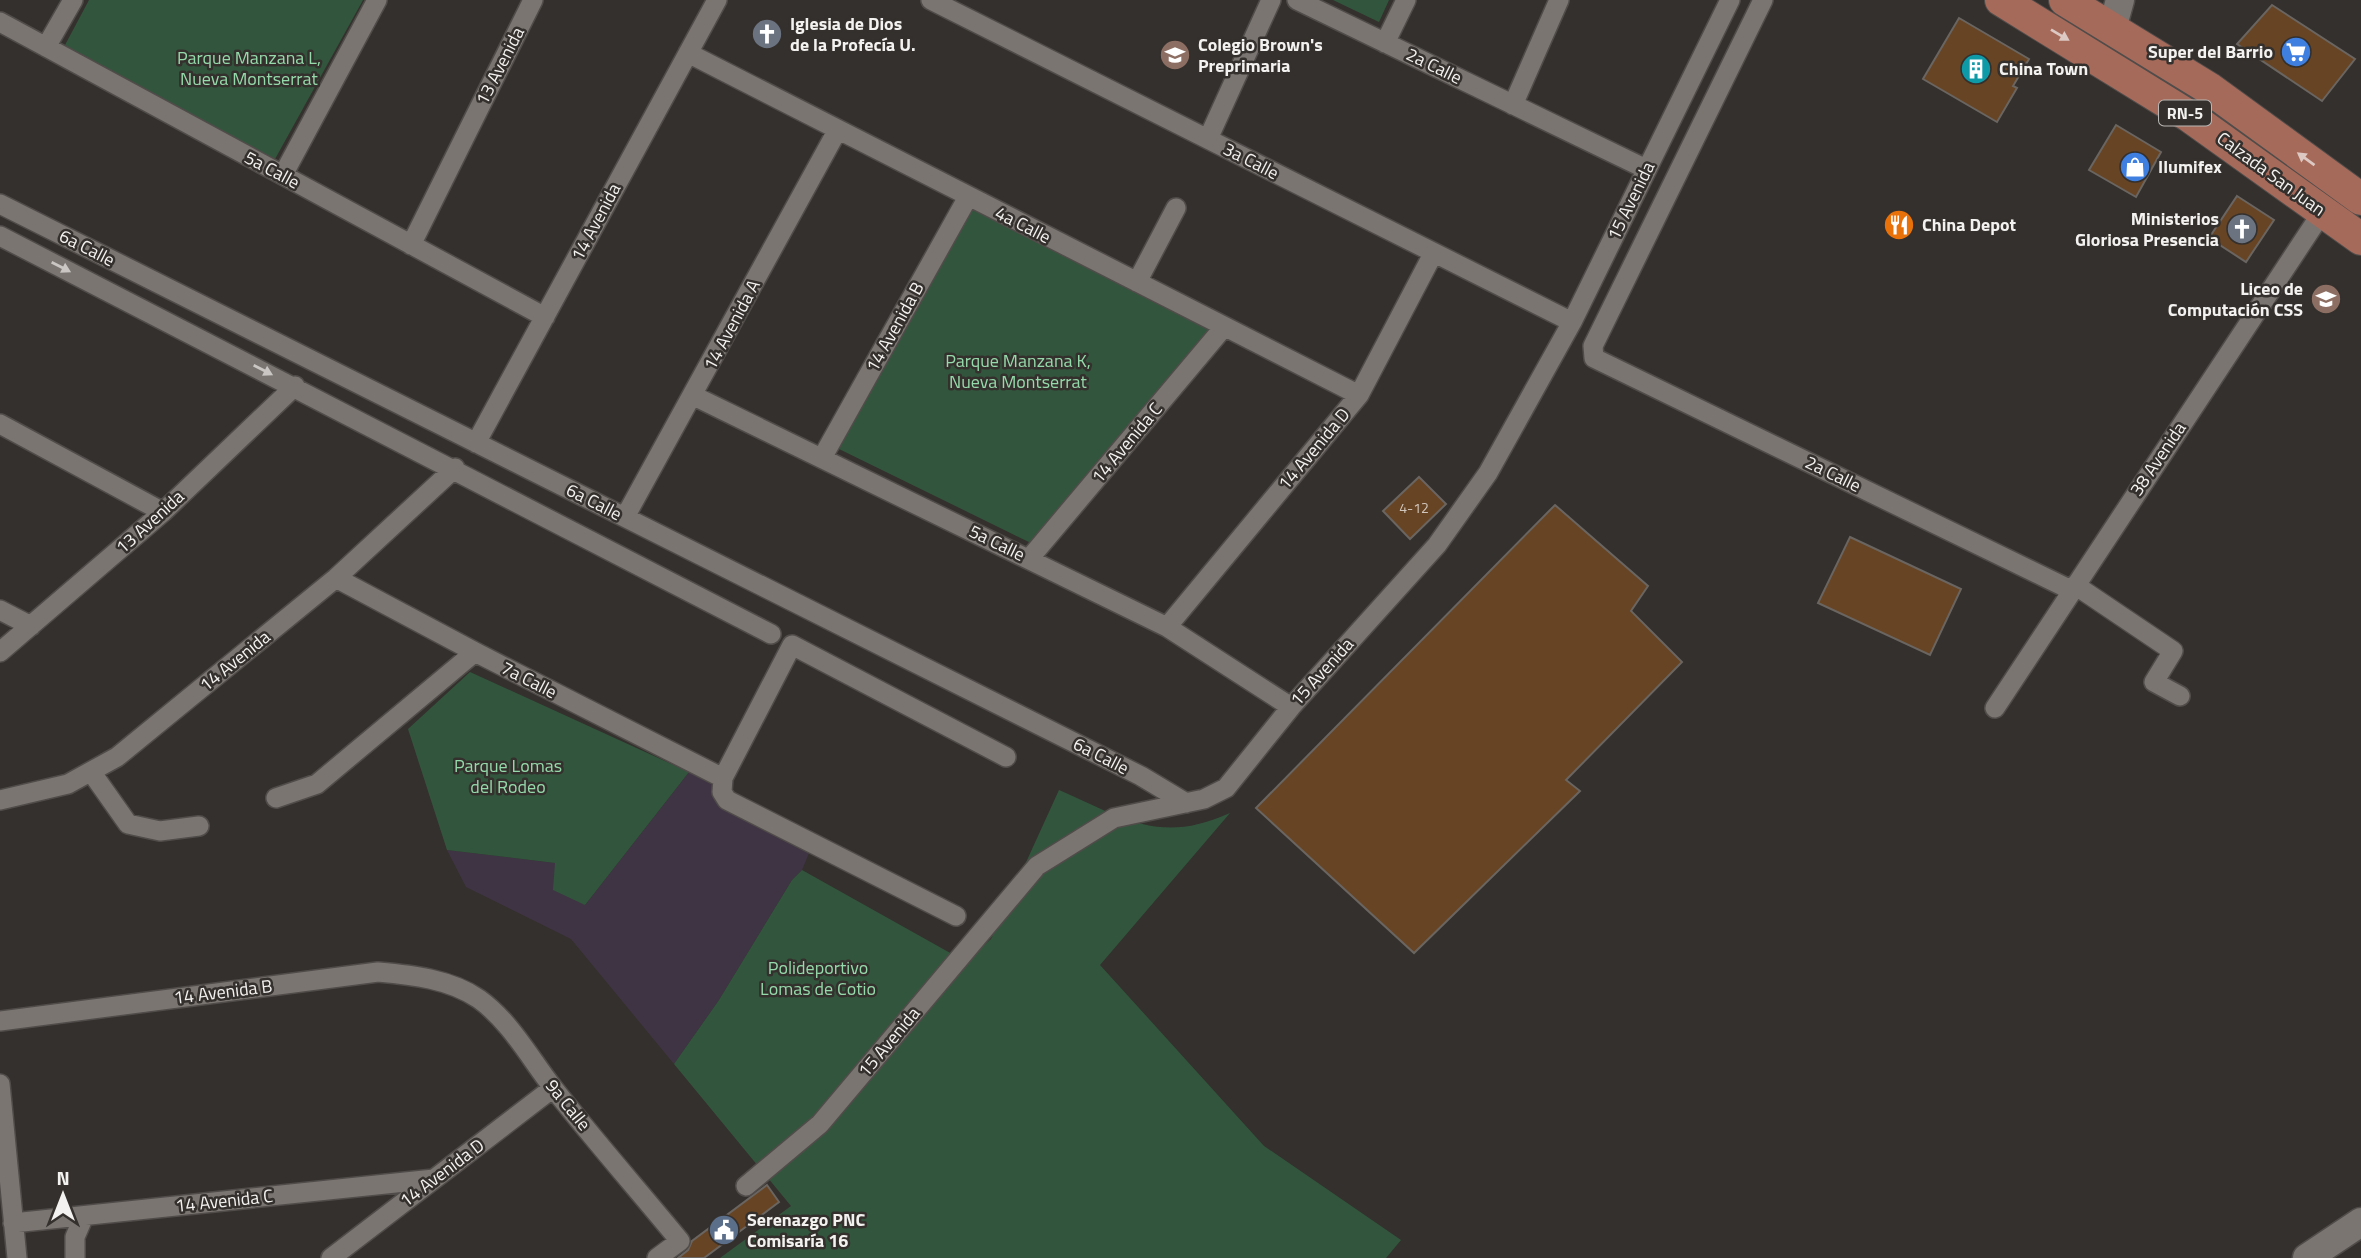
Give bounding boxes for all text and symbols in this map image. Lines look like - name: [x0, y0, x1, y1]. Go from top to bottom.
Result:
- place label: Iglesia de Dios de la Profecía U.: [790, 10, 916, 58]
- church icon: Iglesia de Dios de la Profecía U.: [750, 17, 784, 51]
- street label: 13 Avenida: [468, 22, 531, 109]
- one-way arrow: [2050, 29, 2069, 42]
- place label: Colegio Brown's Preprimaria: [1198, 31, 1323, 79]
- supermarket icon: Super del Barrio: [2279, 35, 2313, 69]
- school or university icon: Colegio Brown's Preprimaria: [1158, 38, 1192, 72]
- place label: Super del Barrio: [2148, 38, 2273, 65]
- street label: 2a Calle: [1402, 40, 1467, 91]
- park label: Parque Manzana L, Nueva Montserrat: [177, 44, 321, 92]
- building icon: China Town: [1959, 52, 1993, 86]
- place label: China Town: [1999, 55, 2088, 82]
- road number: RN-5: [2159, 100, 2211, 125]
- street label: Calzada San Juan: [2211, 125, 2331, 222]
- street label: 3a Calle: [1219, 135, 1284, 186]
- street label: 5a Calle: [240, 144, 305, 195]
- shop icon: Ilumifex: [2118, 150, 2152, 184]
- one-way arrow: [2297, 152, 2315, 166]
- place label: Ilumifex: [2158, 153, 2222, 180]
- street label: 15 Avenida: [1600, 157, 1661, 245]
- street label: 14 Avenida: [564, 178, 627, 265]
- street label: 4a Calle: [991, 199, 1056, 250]
- place label: Ministerios Gloriosa Presencia: [2075, 205, 2219, 253]
- restaurant icon: China Depot: [1882, 208, 1916, 242]
- place label: China Depot: [1922, 211, 2017, 238]
- church icon: Ministerios Gloriosa Presencia: [2225, 212, 2259, 246]
- street label: 6a Calle: [55, 222, 120, 273]
- one-way arrow: [51, 261, 71, 272]
- street label: 14 Avenida A: [696, 275, 767, 375]
- place label: Liceo de Computación CSS: [2168, 275, 2303, 323]
- street label: 14 Avenida B: [859, 277, 930, 377]
- school or university icon: Liceo de Computación CSS: [2309, 282, 2343, 316]
- park label: Parque Manzana K, Nueva Montserrat: [945, 347, 1091, 395]
- one-way arrow: [253, 365, 273, 376]
- street label: 14 Avenida C: [1085, 396, 1169, 489]
- street label: 14 Avenida D: [1271, 402, 1356, 496]
- street label: 38 Avenida: [2123, 416, 2192, 501]
- street label: 2a Calle: [1801, 448, 1866, 499]
- street label: 6a Calle: [562, 476, 627, 527]
- street label: 13 Avenida: [109, 483, 190, 560]
- house number: 4-12: [1399, 497, 1429, 518]
- street label: 5a Calle: [965, 517, 1030, 568]
- street label: 14 Avenida: [193, 624, 276, 698]
- street label: 15 Avenida: [1283, 631, 1360, 712]
- street label: 7a Calle: [497, 654, 562, 705]
- street label: 6a Calle: [1069, 730, 1134, 781]
- park label: Parque Lomas del Rodeo: [454, 752, 562, 800]
- park label: Polideportivo Lomas de Cotio: [760, 954, 876, 1002]
- street label: 14 Avenida B: [172, 972, 274, 1011]
- street label: 15 Avenida: [851, 1001, 926, 1083]
- street label: 9a Calle: [539, 1073, 598, 1136]
- street label: 14 Avenida D: [394, 1132, 490, 1213]
- north arrow: [28, 1160, 98, 1230]
- text: N: [56, 1163, 70, 1192]
- street label: 14 Avenida C: [174, 1182, 274, 1219]
- place label: Serenazgo PNC Comisaría 16: [747, 1206, 865, 1254]
- public building icon: Serenazgo PNC Comisaría 16: [707, 1213, 741, 1247]

